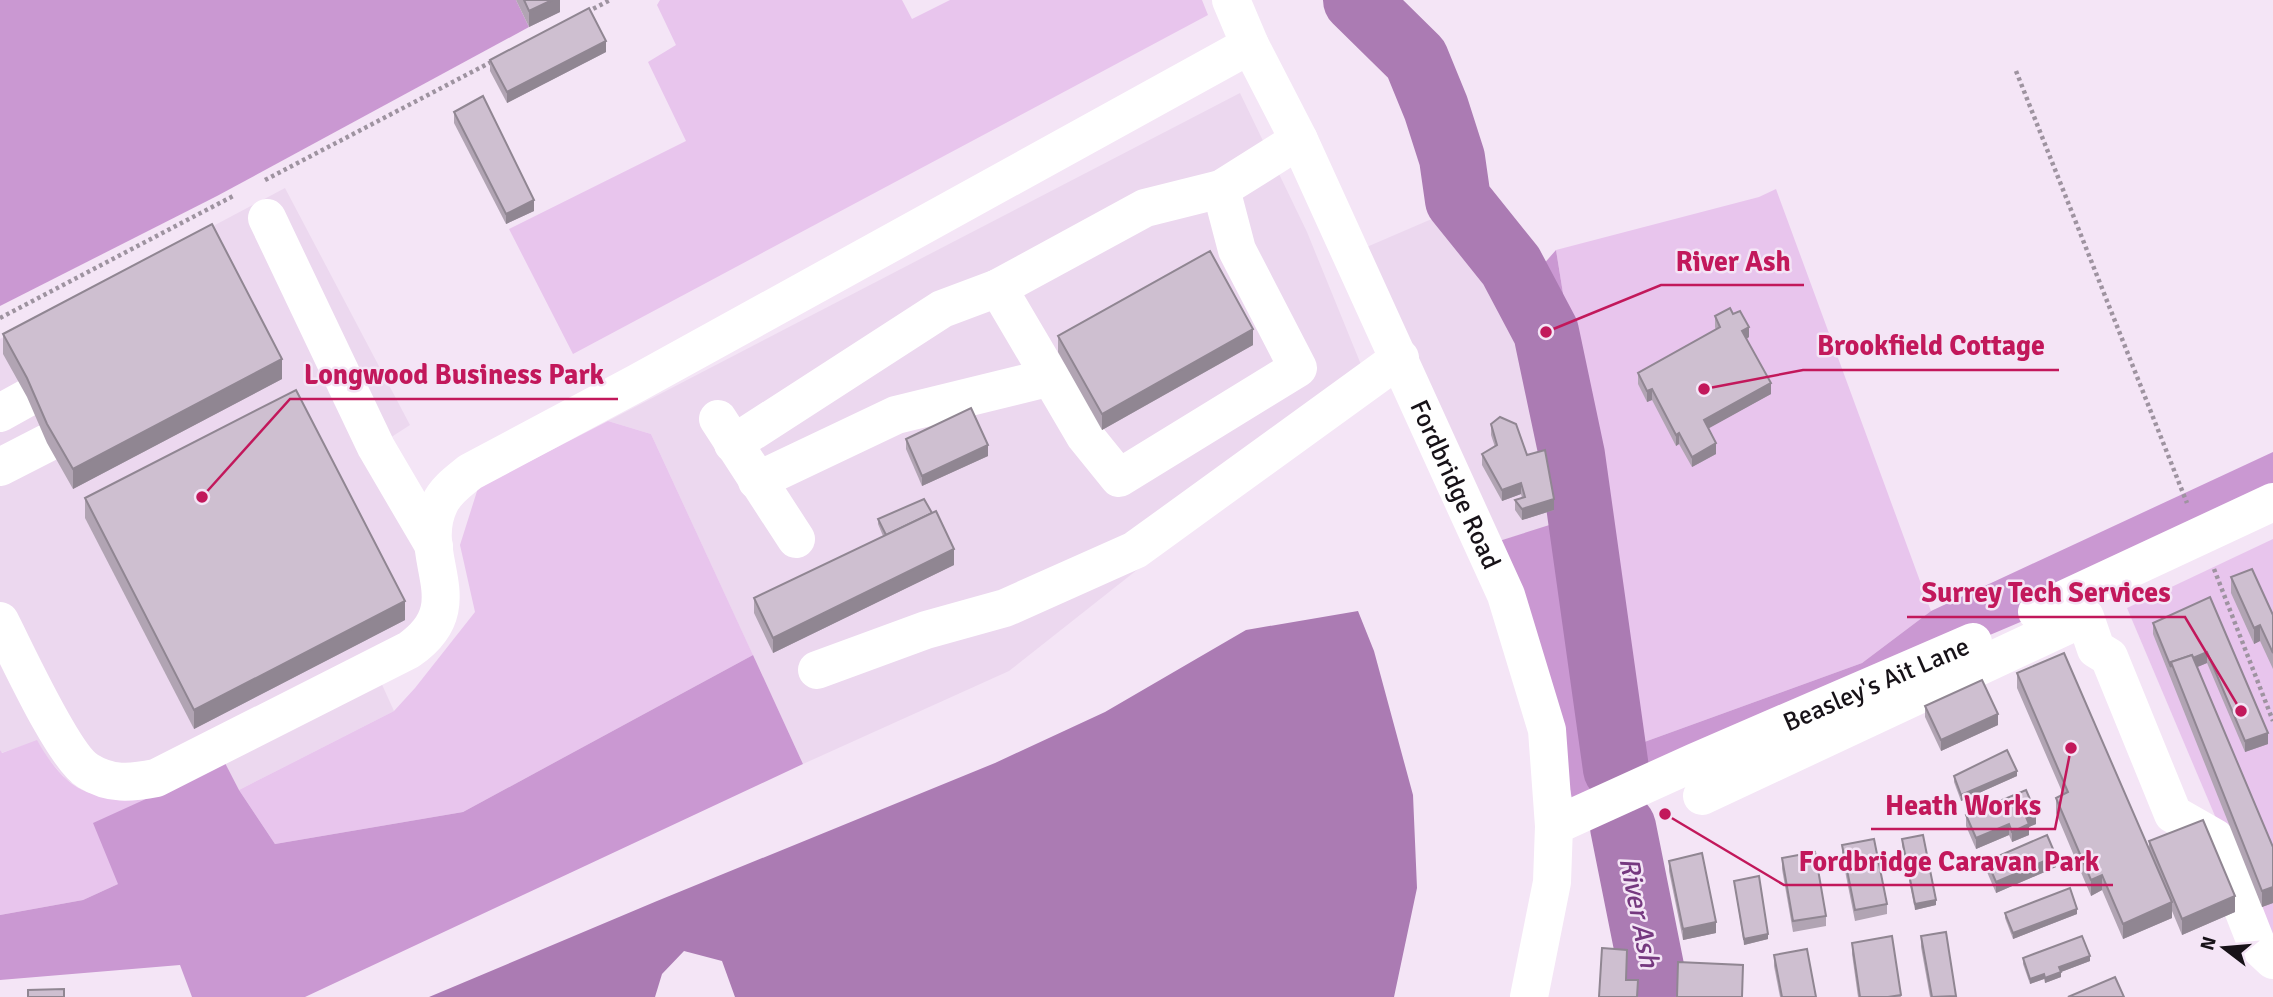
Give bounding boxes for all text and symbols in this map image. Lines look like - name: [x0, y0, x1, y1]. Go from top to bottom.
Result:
- callout: River Ash: [1661, 236, 1804, 285]
- text: River Ash: [1675, 245, 1791, 279]
- callout: Brookfield Cottage: [1803, 321, 2059, 370]
- text: Brookfield Cottage: [1817, 329, 2045, 363]
- callout: Longwood Business Park: [290, 350, 618, 399]
- text: Longwood Business Park: [304, 358, 605, 392]
- street label: Fordbridge Road: [1402, 395, 1507, 574]
- callout: Surrey Tech Services: [1907, 568, 2185, 617]
- text: Surrey Tech Services: [1921, 576, 2171, 610]
- street label: Beasley's Ait Lane: [1779, 631, 1974, 739]
- callout: Heath Works: [1871, 780, 2055, 829]
- text: Heath Works: [1885, 789, 2041, 823]
- callout: Fordbridge Caravan Park: [1784, 836, 2113, 885]
- text: Fordbridge Caravan Park: [1798, 845, 2100, 879]
- water label: River Ash: [1612, 854, 1666, 971]
- north arrow: [2189, 913, 2259, 983]
- text: N: [2195, 934, 2222, 953]

